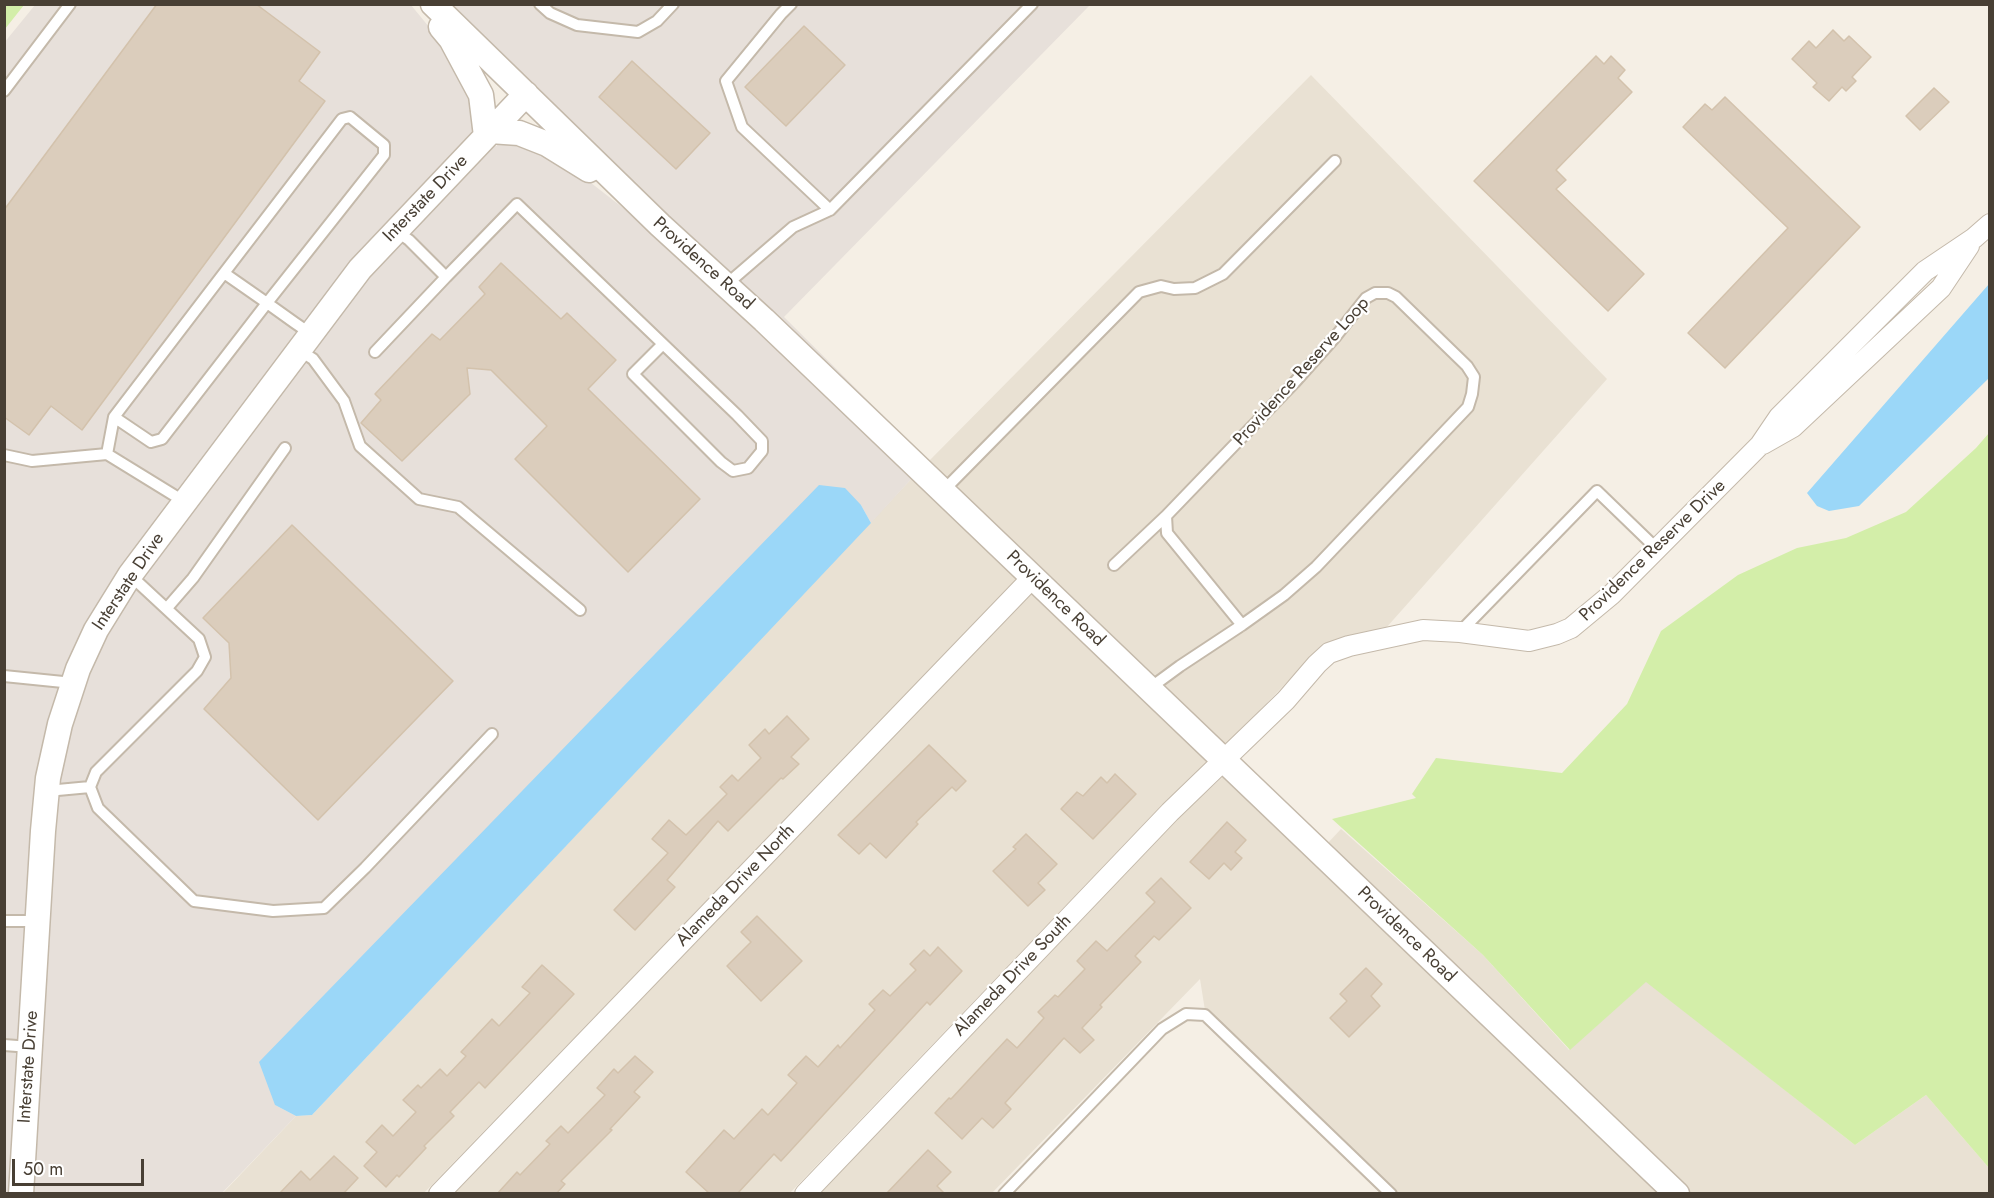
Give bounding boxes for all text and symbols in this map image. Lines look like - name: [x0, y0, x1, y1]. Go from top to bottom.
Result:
- street label: Interstate Drive: [379, 151, 473, 247]
- street label: Providence Road: [648, 213, 758, 315]
- street label: Providence Reserve Loop: [1229, 293, 1375, 451]
- street label: Providence Reserve Drive: [1575, 476, 1731, 626]
- street label: Interstate Drive: [88, 529, 170, 635]
- street label: Providence Road: [1001, 547, 1109, 651]
- street label: Alameda Drive North: [672, 820, 800, 952]
- street label: Providence Road: [1352, 883, 1460, 987]
- street label: Alameda Drive South: [949, 911, 1077, 1041]
- street label: Interstate Drive: [14, 1010, 44, 1124]
- scale bar: [15, 1147, 147, 1185]
- text: 50 m: [23, 1156, 63, 1182]

